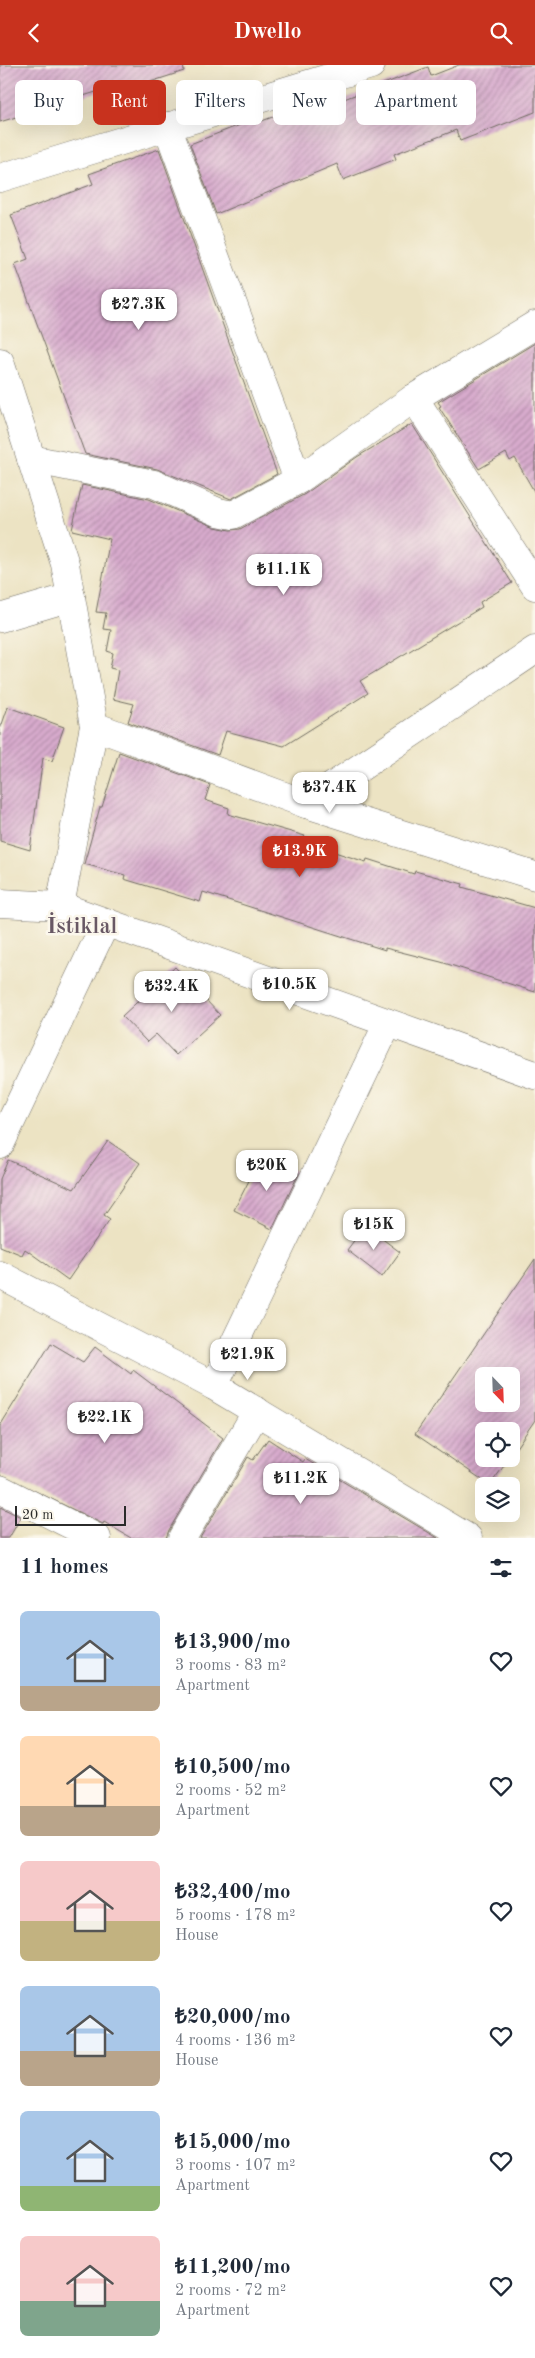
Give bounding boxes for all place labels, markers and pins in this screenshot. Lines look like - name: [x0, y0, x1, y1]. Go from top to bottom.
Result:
- pin: ₺27.3K: [98, 289, 180, 331]
- pin: ₺11.1K: [243, 553, 325, 596]
- pin: ₺37.4K: [289, 771, 371, 814]
- pin: ₺13.9K: [259, 835, 341, 878]
- pin: ₺10.5K: [249, 969, 331, 1011]
- pin: ₺32.4K: [131, 971, 213, 1013]
- pin: ₺20K: [237, 1149, 297, 1192]
- pin: ₺15K: [344, 1209, 404, 1251]
- pin: ₺21.9K: [207, 1339, 289, 1381]
- pin: ₺22.1K: [64, 1401, 146, 1444]
- pin: ₺11.2K: [260, 1463, 342, 1505]

